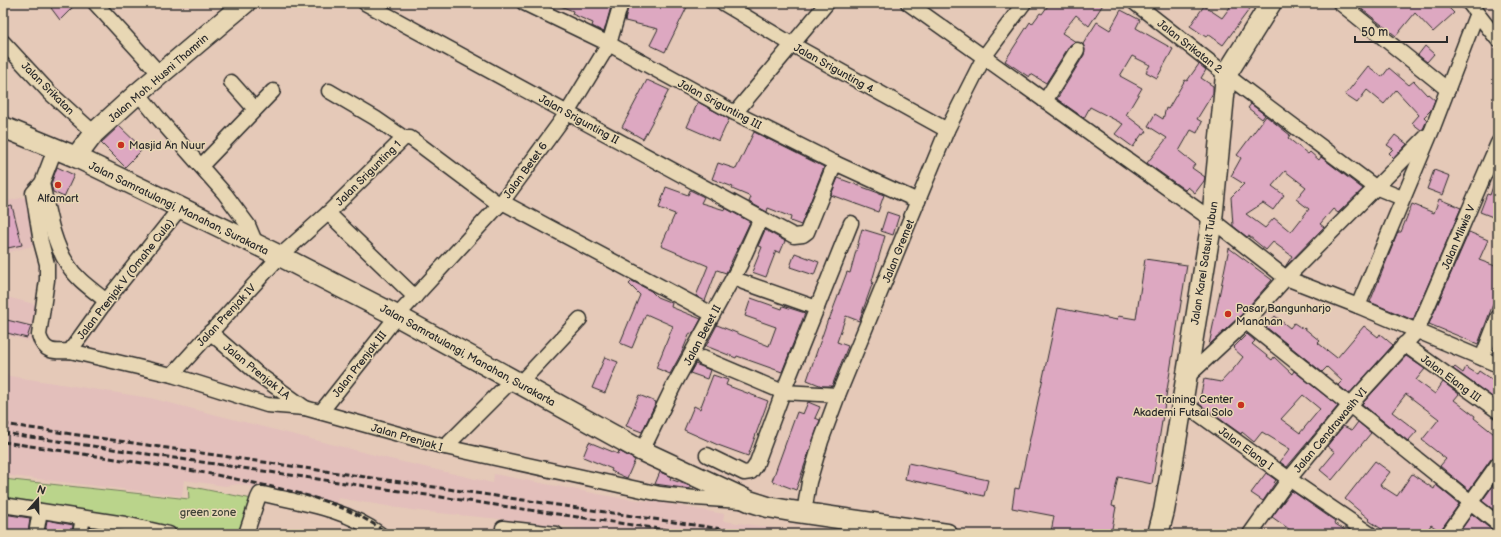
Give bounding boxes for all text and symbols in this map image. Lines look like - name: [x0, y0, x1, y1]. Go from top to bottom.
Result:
- street label: Jalan Srikatan 2: [1155, 17, 1225, 76]
- scale bar: [1355, 18, 1447, 44]
- text: 50 m: [1361, 25, 1388, 40]
- street label: Jalan Moh. Husni Thamrin: [106, 31, 211, 125]
- street label: Jalan Srigunting 4: [792, 41, 876, 96]
- street label: Jalan Srikatan: [19, 59, 77, 117]
- street label: Jalan Srigunting III: [676, 77, 764, 132]
- street label: Jalan Srigunting II: [536, 92, 622, 147]
- street label: Jalan Srigunting 1: [333, 138, 404, 209]
- place label: Masjid An Nuur: [129, 139, 206, 152]
- street label: Jalan Betet 6: [501, 139, 550, 201]
- marker: Masjid An Nuur: [116, 140, 126, 150]
- street label: Jalan Samratulangi, Manahan, Surakarta: [87, 159, 271, 258]
- marker: Alfamart: [53, 180, 63, 190]
- place label: Alfamart: [37, 192, 79, 205]
- street label: Jalan Karel Satsuit Tubun: [1188, 200, 1221, 326]
- street label: Jalan Mliwis V: [1439, 203, 1478, 271]
- street label: Jalan Prenjak V (Omahe Cula): [74, 216, 177, 342]
- street label: Jalan Gremet: [880, 217, 917, 285]
- street label: Jalan Prenjak IV: [194, 281, 259, 349]
- street label: Jalan Samratulangi, Manahan, Surakarta: [378, 302, 558, 409]
- street label: Jalan Betet II: [681, 302, 724, 368]
- place label: Pasar Bangunharjo Manahan: [1236, 302, 1331, 328]
- marker: Pasar Bangunharjo Manahan: [1223, 309, 1233, 319]
- street label: Jalan Prenjak III: [330, 328, 390, 400]
- street label: Jalan Prenjak I.A: [221, 340, 293, 403]
- street label: Jalan Elang III: [1418, 352, 1484, 405]
- street label: Jalan Cendrawasih VI: [1291, 385, 1370, 475]
- place label: Training Center Akademi Futsal Solo: [1133, 393, 1234, 419]
- marker: Training Center Akademi Futsal Solo: [1236, 400, 1246, 410]
- street label: Jalan Prenjak I: [370, 421, 445, 454]
- street label: Jalan Elang I: [1216, 424, 1276, 473]
- north arrow: [18, 479, 58, 519]
- text: N: [35, 483, 47, 498]
- park label: green zone: [180, 506, 237, 519]

